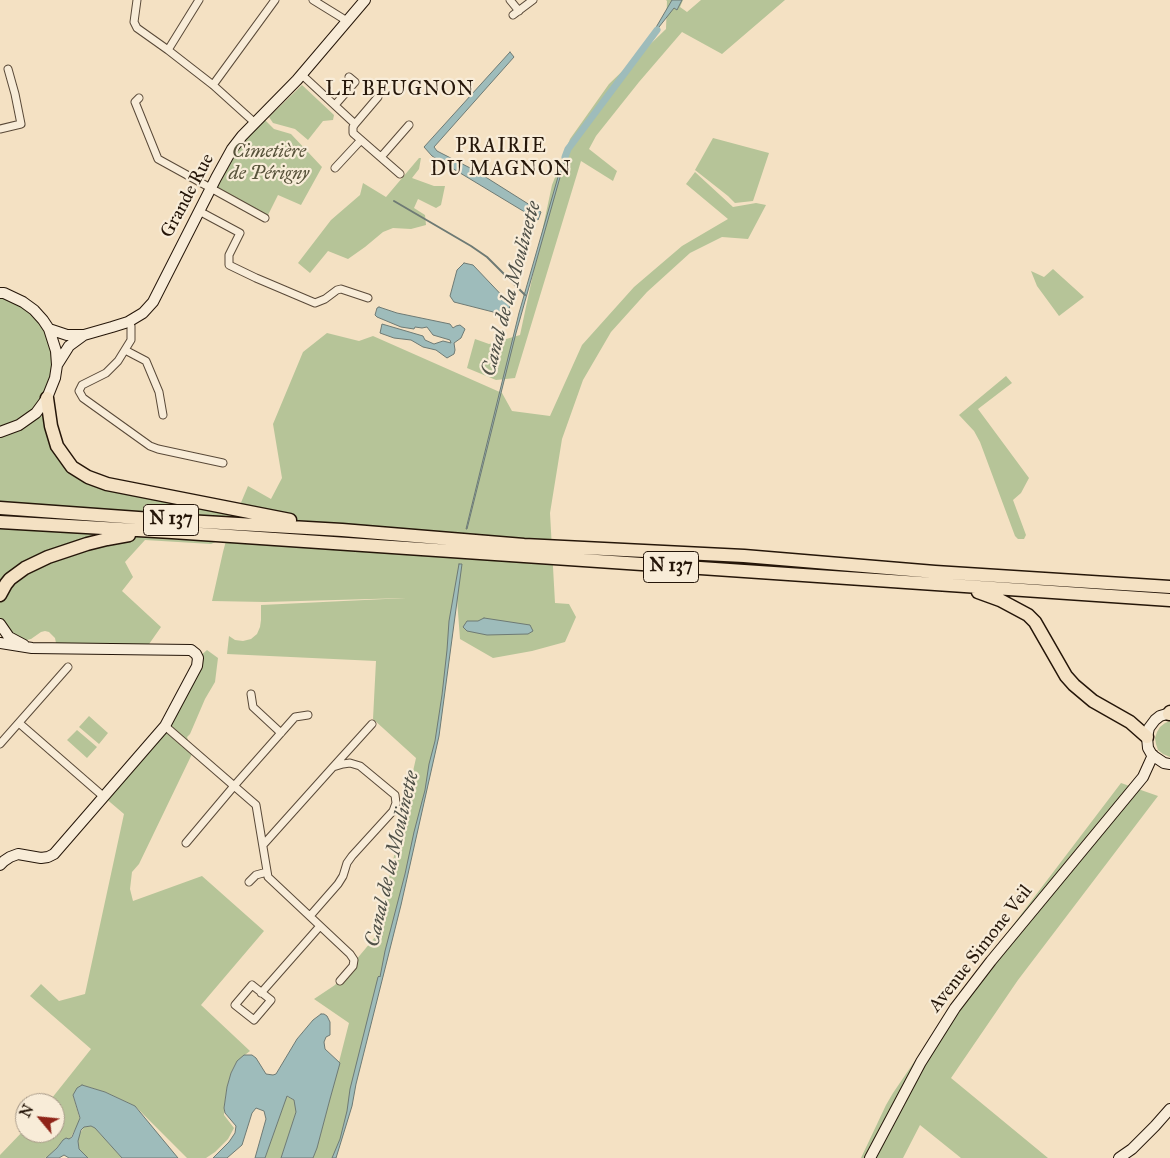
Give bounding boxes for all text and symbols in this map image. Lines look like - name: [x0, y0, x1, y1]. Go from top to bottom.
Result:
- district label: LE BEUGNON: [324, 78, 476, 102]
- district label: PRAIRIE DU MAGNON: [429, 135, 573, 182]
- park label: Cimetière de Périgny: [229, 141, 309, 185]
- street label: Grande Rue: [156, 150, 220, 242]
- water label: Canal de la Moulinette: [477, 199, 547, 379]
- road number: N 137: [144, 504, 198, 536]
- road number: N 137: [644, 552, 698, 582]
- water label: Canal de la Moulinette: [361, 769, 425, 949]
- street label: Avenue Simone Veil: [924, 881, 1038, 1017]
- north arrow: [15, 1093, 65, 1143]
- text: N: [17, 1102, 37, 1120]

